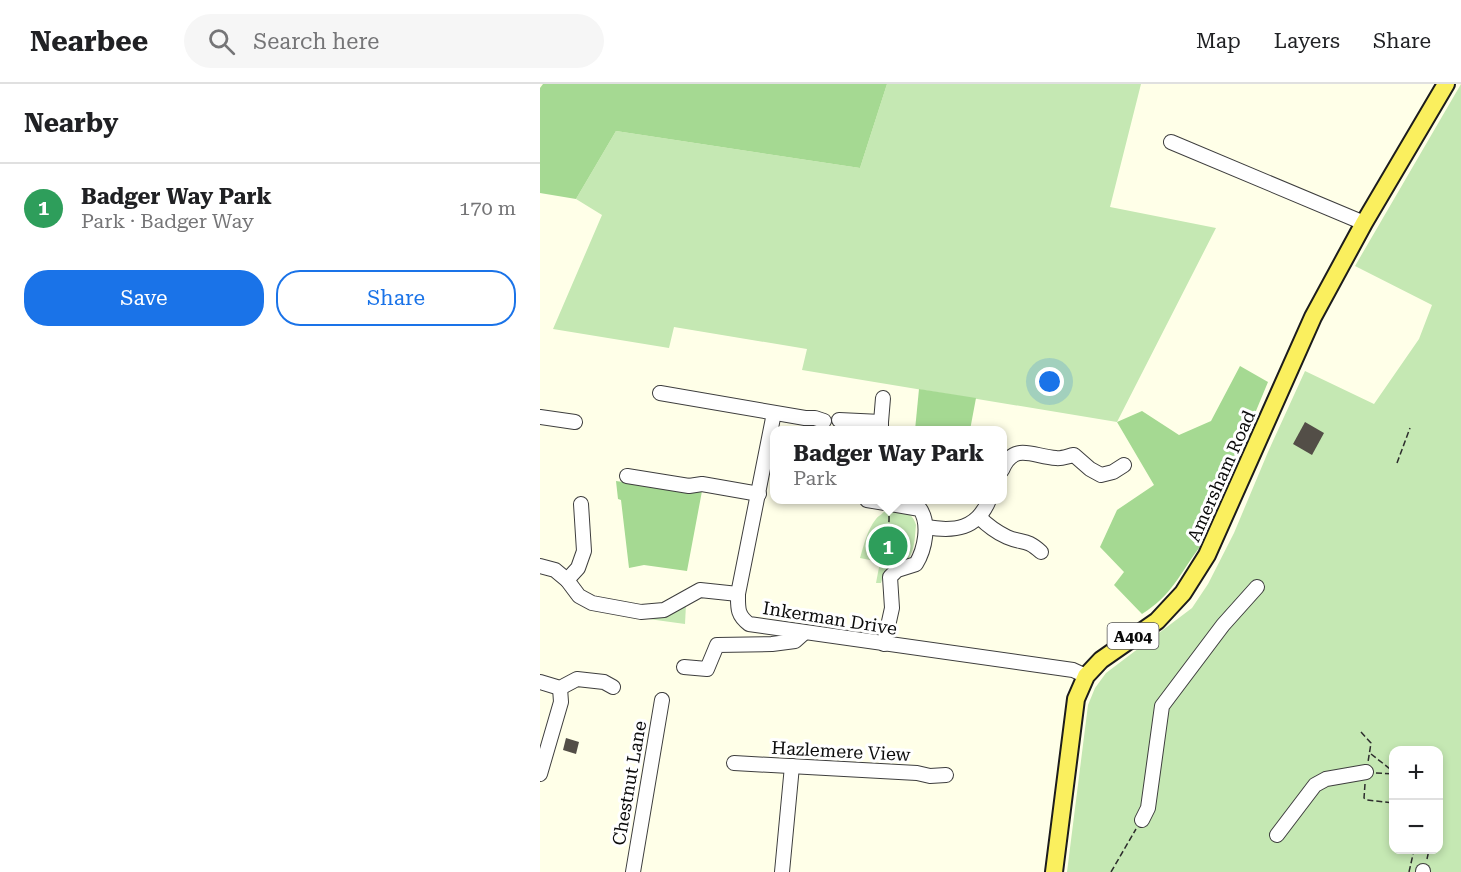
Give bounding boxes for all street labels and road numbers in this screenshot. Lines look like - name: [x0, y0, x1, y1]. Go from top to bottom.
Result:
- street label: Amersham Road: [1183, 407, 1260, 545]
- street label: Inkerman Drive: [761, 597, 899, 639]
- road number: A404: [1108, 623, 1158, 649]
- street label: Chestnut Lane: [608, 719, 650, 847]
- street label: Hazlemere View: [771, 737, 911, 765]

